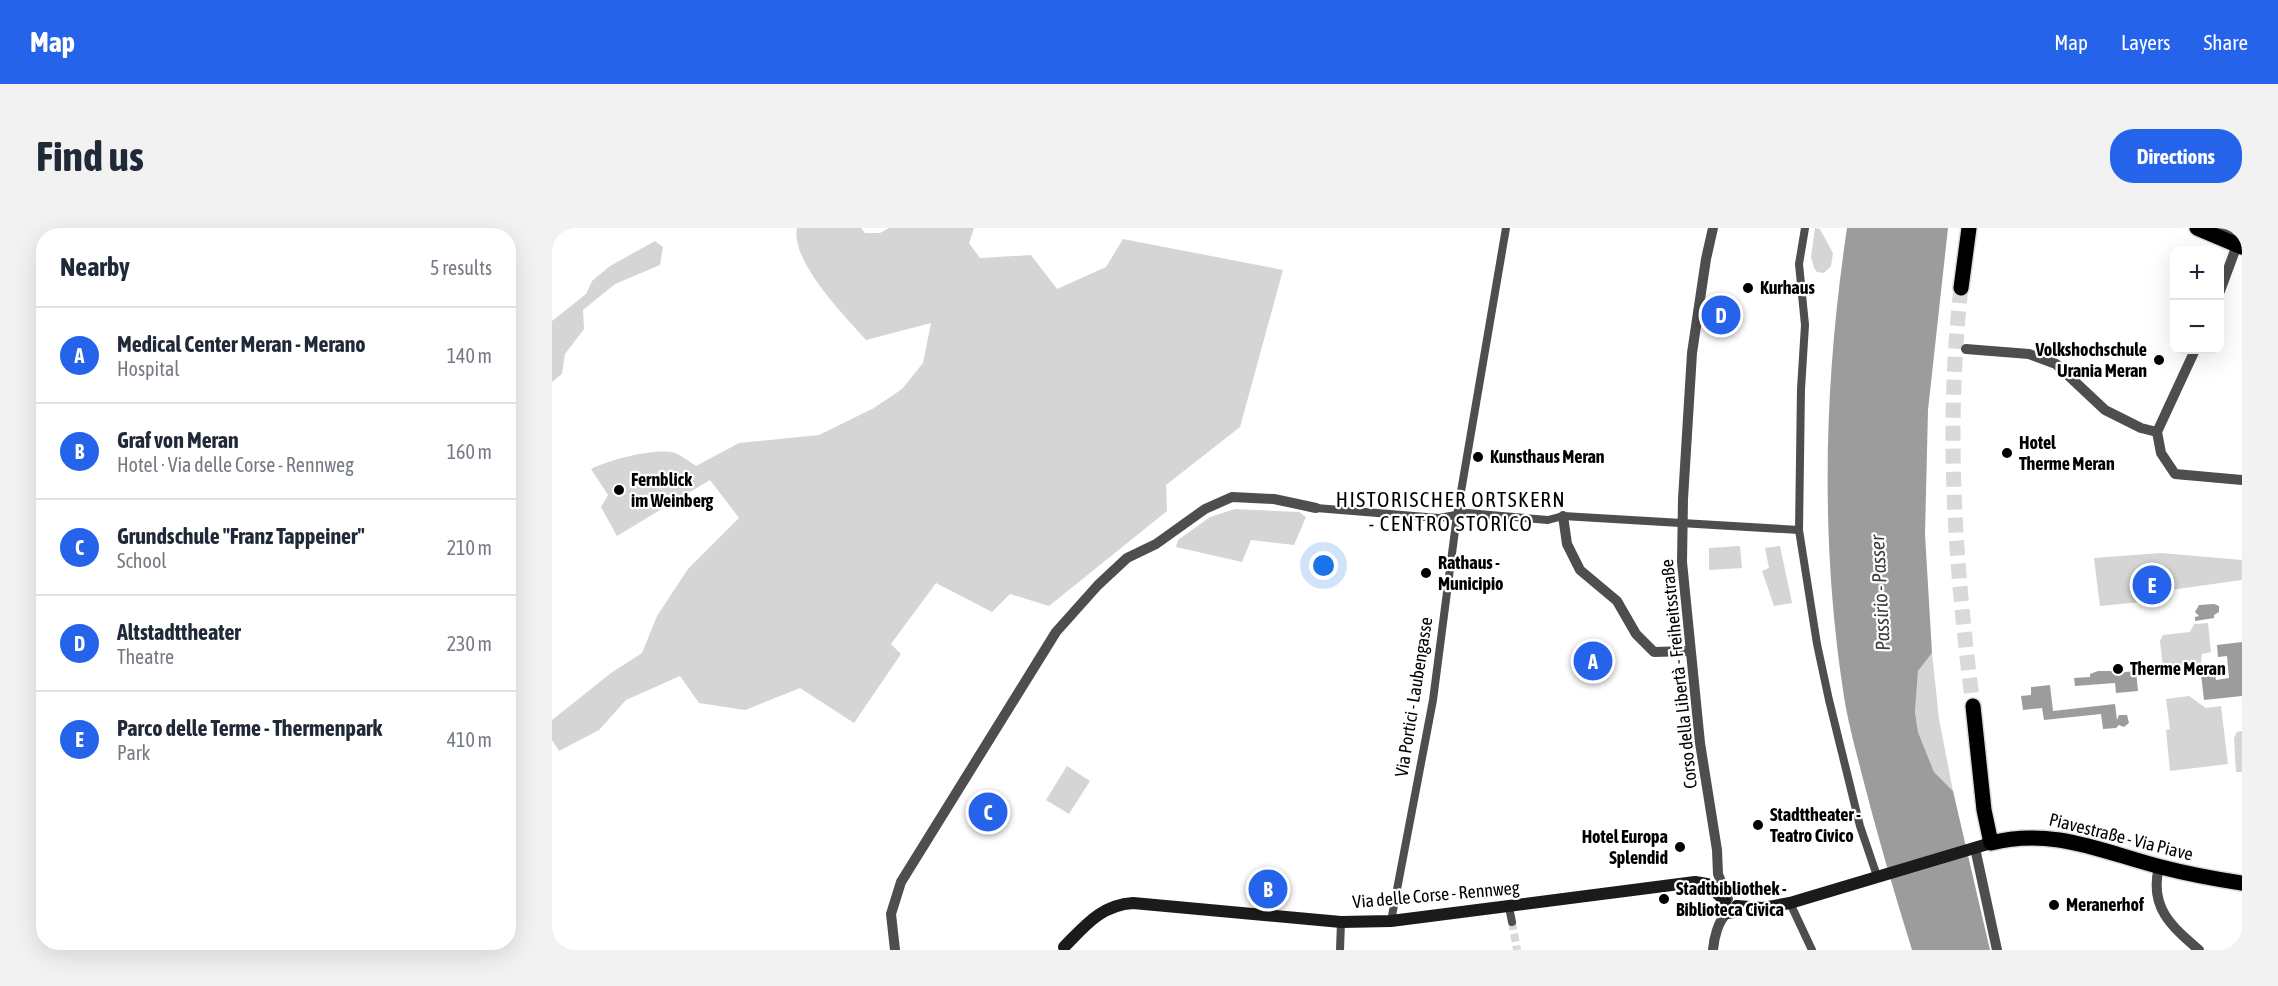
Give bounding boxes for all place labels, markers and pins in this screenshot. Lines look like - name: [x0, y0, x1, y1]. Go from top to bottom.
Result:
- place label: Kurhaus: [1760, 277, 1815, 298]
- marker: Kurhaus: [1741, 281, 1755, 295]
- pin: D: [1702, 292, 1740, 338]
- place label: Volkshochschule Urania Meran: [2034, 339, 2147, 381]
- marker: Volkshochschule Urania Meran: [2152, 353, 2166, 367]
- place label: Hotel Therme Meran: [2019, 432, 2115, 474]
- place label: Kunsthaus Meran: [1490, 446, 1605, 467]
- marker: Hotel Therme Meran: [2000, 446, 2014, 460]
- marker: Kunsthaus Meran: [1471, 450, 1485, 464]
- place label: Fernblick im Weinberg: [631, 469, 714, 511]
- marker: Fernblick im Weinberg: [612, 483, 626, 497]
- place label: Rathaus - Municipio: [1438, 552, 1504, 594]
- pin: E: [2132, 562, 2172, 608]
- marker: Rathaus - Municipio: [1419, 566, 1433, 580]
- pin: A: [1574, 638, 1612, 684]
- place label: Therme Meran: [2130, 658, 2226, 679]
- marker: Therme Meran: [2111, 662, 2125, 676]
- pin: C: [968, 790, 1008, 834]
- place label: Stadttheater - Teatro Civico: [1770, 804, 1861, 846]
- marker: Stadttheater - Teatro Civico: [1751, 818, 1765, 832]
- place label: Hotel Europa Splendid: [1582, 826, 1668, 868]
- marker: Hotel Europa Splendid: [1673, 840, 1687, 854]
- pin: B: [1248, 866, 1288, 912]
- place label: Stadtbibliothek - Biblioteca Civica: [1676, 878, 1787, 920]
- marker: Stadtbibliothek - Biblioteca Civica: [1657, 892, 1671, 906]
- place label: Meranerhof: [2066, 894, 2145, 915]
- marker: Meranerhof: [2047, 898, 2061, 912]

